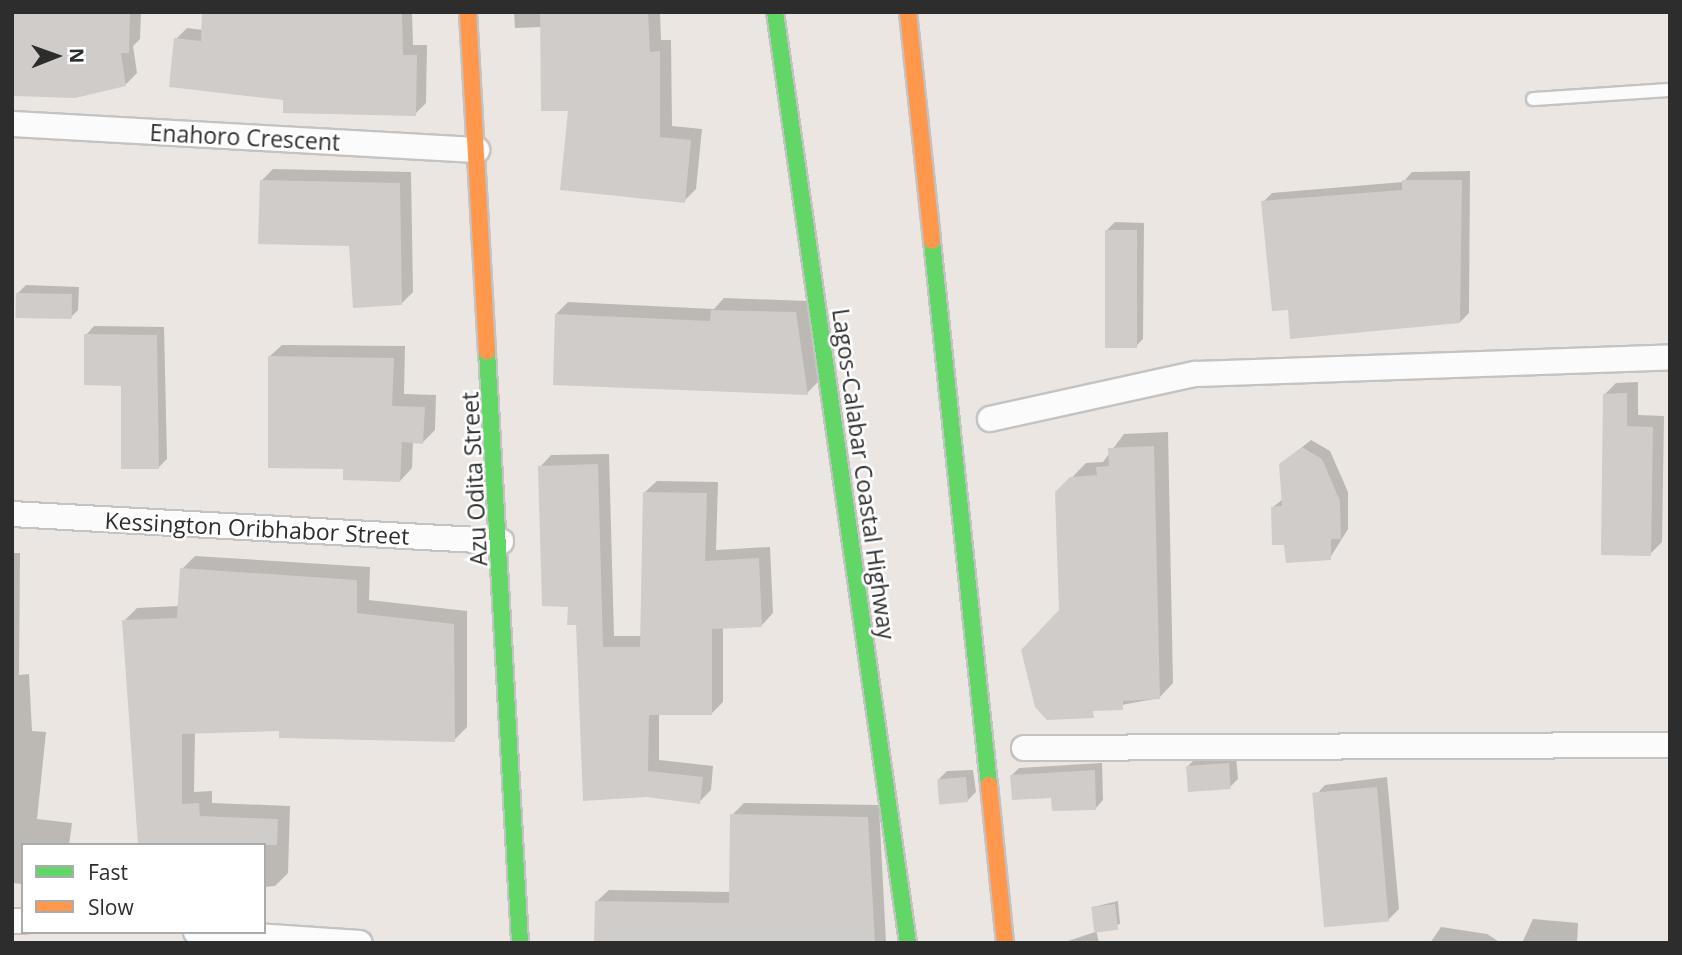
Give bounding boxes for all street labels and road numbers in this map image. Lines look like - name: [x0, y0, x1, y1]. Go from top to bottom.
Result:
- street label: Enahoro Crescent: [149, 118, 341, 156]
- street label: Lagos-Calabar Coastal Highway: [827, 307, 901, 641]
- street label: Azu Odita Street: [456, 391, 492, 567]
- street label: Kessington Oribhabor Street: [104, 506, 410, 550]

